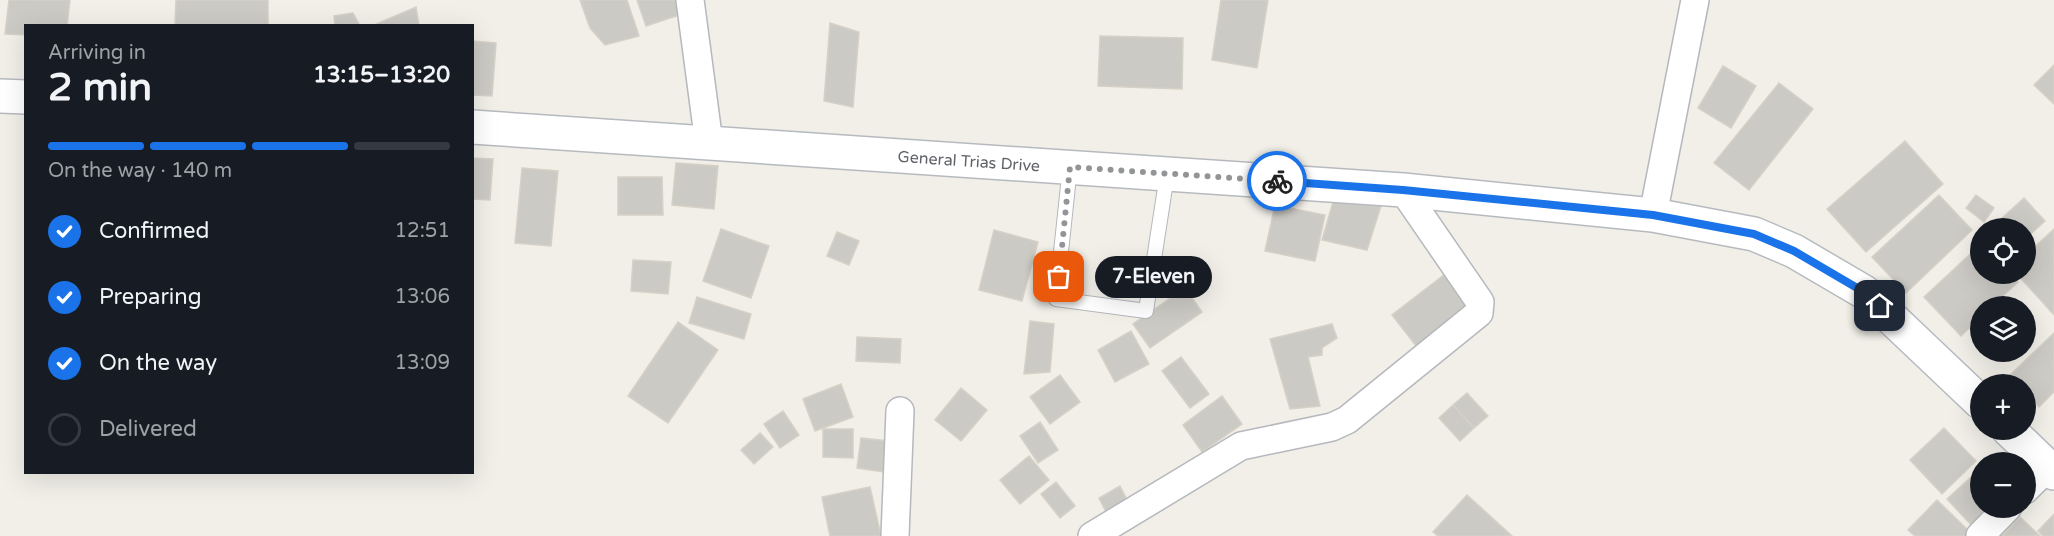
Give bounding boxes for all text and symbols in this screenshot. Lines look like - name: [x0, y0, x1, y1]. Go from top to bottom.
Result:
- text: Arriving in: [48, 41, 146, 65]
- text: 13:15–13:20: [313, 62, 450, 88]
- text: 2 min: [48, 64, 152, 111]
- street label: General Trias Drive: [897, 147, 1041, 176]
- courier: [1247, 151, 1307, 211]
- text: On the way · 140 m: [48, 159, 232, 183]
- icon: bike: [1261, 165, 1294, 198]
- icon: check: [48, 215, 81, 248]
- text: Confirmed: [99, 218, 209, 244]
- map controls: [1970, 218, 2036, 518]
- button: locate: [1970, 218, 2036, 284]
- text: 12:51: [395, 219, 450, 243]
- pin: [1033, 251, 1084, 302]
- callout: 7-Eleven: [1095, 256, 1212, 298]
- icon: bag: [1042, 260, 1075, 293]
- text: 7-Eleven: [1112, 265, 1195, 289]
- pin: [1854, 280, 1905, 331]
- icon: check: [48, 281, 81, 314]
- text: Preparing: [99, 284, 202, 310]
- text: 13:06: [395, 285, 450, 309]
- icon: home: [1863, 289, 1896, 322]
- button: layers: [1970, 296, 2036, 362]
- icon: check: [48, 347, 81, 380]
- text: On the way: [99, 350, 217, 376]
- text: 13:09: [395, 351, 450, 375]
- button: +: [1970, 374, 2036, 440]
- text: Delivered: [99, 416, 197, 442]
- button: −: [1970, 452, 2036, 518]

